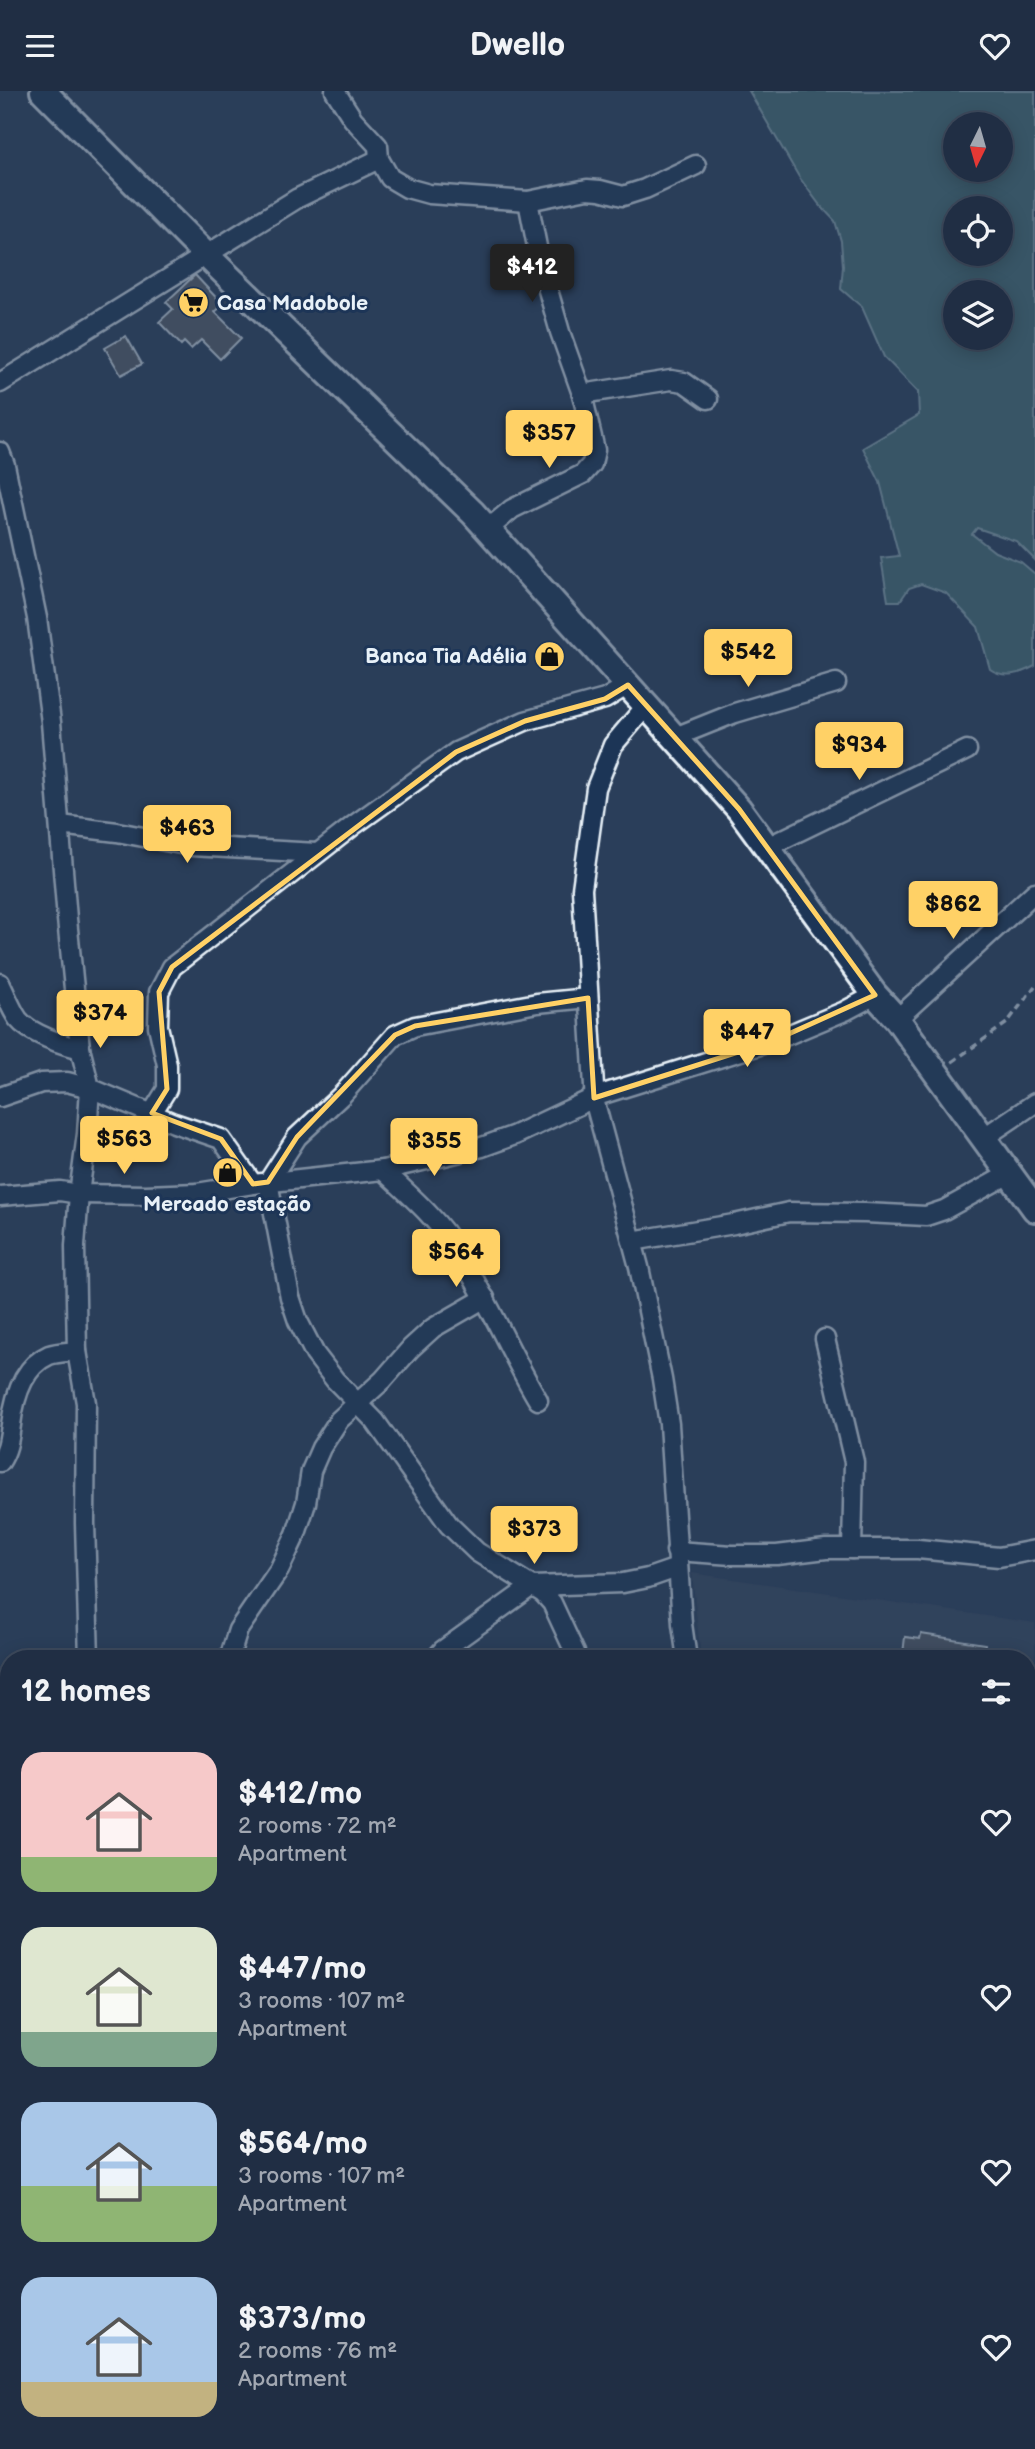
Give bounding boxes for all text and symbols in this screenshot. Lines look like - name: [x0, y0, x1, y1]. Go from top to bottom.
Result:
- text: Dwello: [470, 26, 565, 65]
- icon: menu: [21, 27, 59, 65]
- icon: heart: [976, 27, 1014, 65]
- north arrow: [943, 112, 1013, 182]
- map controls: [943, 112, 1013, 350]
- button: locate: [943, 196, 1013, 266]
- pin: $412: [491, 245, 573, 304]
- text: $412: [506, 253, 558, 281]
- button: layers: [943, 280, 1013, 350]
- supermarket icon: Casa Madobole: [177, 286, 211, 320]
- place label: Casa Madobole: [217, 291, 368, 316]
- pin: $357: [508, 411, 590, 470]
- text: $357: [522, 419, 576, 447]
- pin: $542: [707, 629, 789, 689]
- text: $542: [720, 638, 776, 666]
- shop icon: Banca Tia Adélia: [533, 639, 567, 673]
- place label: Banca Tia Adélia: [365, 644, 527, 669]
- pin: $934: [818, 723, 900, 782]
- text: $934: [831, 731, 887, 759]
- pin: $463: [146, 805, 228, 865]
- text: $463: [159, 814, 215, 842]
- pin: $862: [912, 881, 994, 941]
- text: $862: [925, 890, 981, 918]
- pin: $374: [59, 991, 141, 1050]
- text: $374: [73, 999, 127, 1027]
- pin: $447: [706, 1009, 788, 1069]
- text: $447: [720, 1018, 774, 1046]
- pin: $563: [83, 1117, 165, 1176]
- pin: $355: [393, 1119, 475, 1178]
- text: $563: [96, 1125, 152, 1153]
- text: $355: [406, 1127, 462, 1155]
- shop icon: Mercado estação: [210, 1155, 244, 1189]
- place label: Mercado estação: [143, 1192, 311, 1217]
- pin: $564: [415, 1229, 497, 1289]
- text: $564: [428, 1238, 484, 1266]
- pin: $373: [493, 1507, 575, 1566]
- text: $373: [507, 1515, 561, 1543]
- icon: filters: [977, 1673, 1015, 1711]
- text: 12 homes: [21, 1674, 151, 1710]
- text: $412/mo: [238, 1776, 362, 1812]
- icon: home: [77, 1780, 161, 1864]
- icon: heart: [977, 1803, 1015, 1841]
- text: 2 rooms · 72 m²: [238, 1812, 397, 1840]
- text: Apartment: [238, 1840, 347, 1868]
- text: $447/mo: [238, 1951, 366, 1987]
- icon: home: [77, 1955, 161, 2039]
- icon: heart: [977, 1978, 1015, 2016]
- text: 3 rooms · 107 m²: [238, 1987, 405, 2015]
- text: Apartment: [238, 2015, 347, 2043]
- text: $564/mo: [238, 2126, 368, 2162]
- icon: home: [77, 2130, 161, 2214]
- icon: heart: [977, 2153, 1015, 2191]
- text: 3 rooms · 107 m²: [238, 2162, 405, 2190]
- text: Apartment: [238, 2190, 347, 2218]
- text: $373/mo: [238, 2301, 366, 2337]
- icon: home: [77, 2305, 161, 2389]
- icon: heart: [977, 2328, 1015, 2366]
- text: 2 rooms · 76 m²: [238, 2337, 397, 2365]
- text: Apartment: [238, 2365, 347, 2393]

